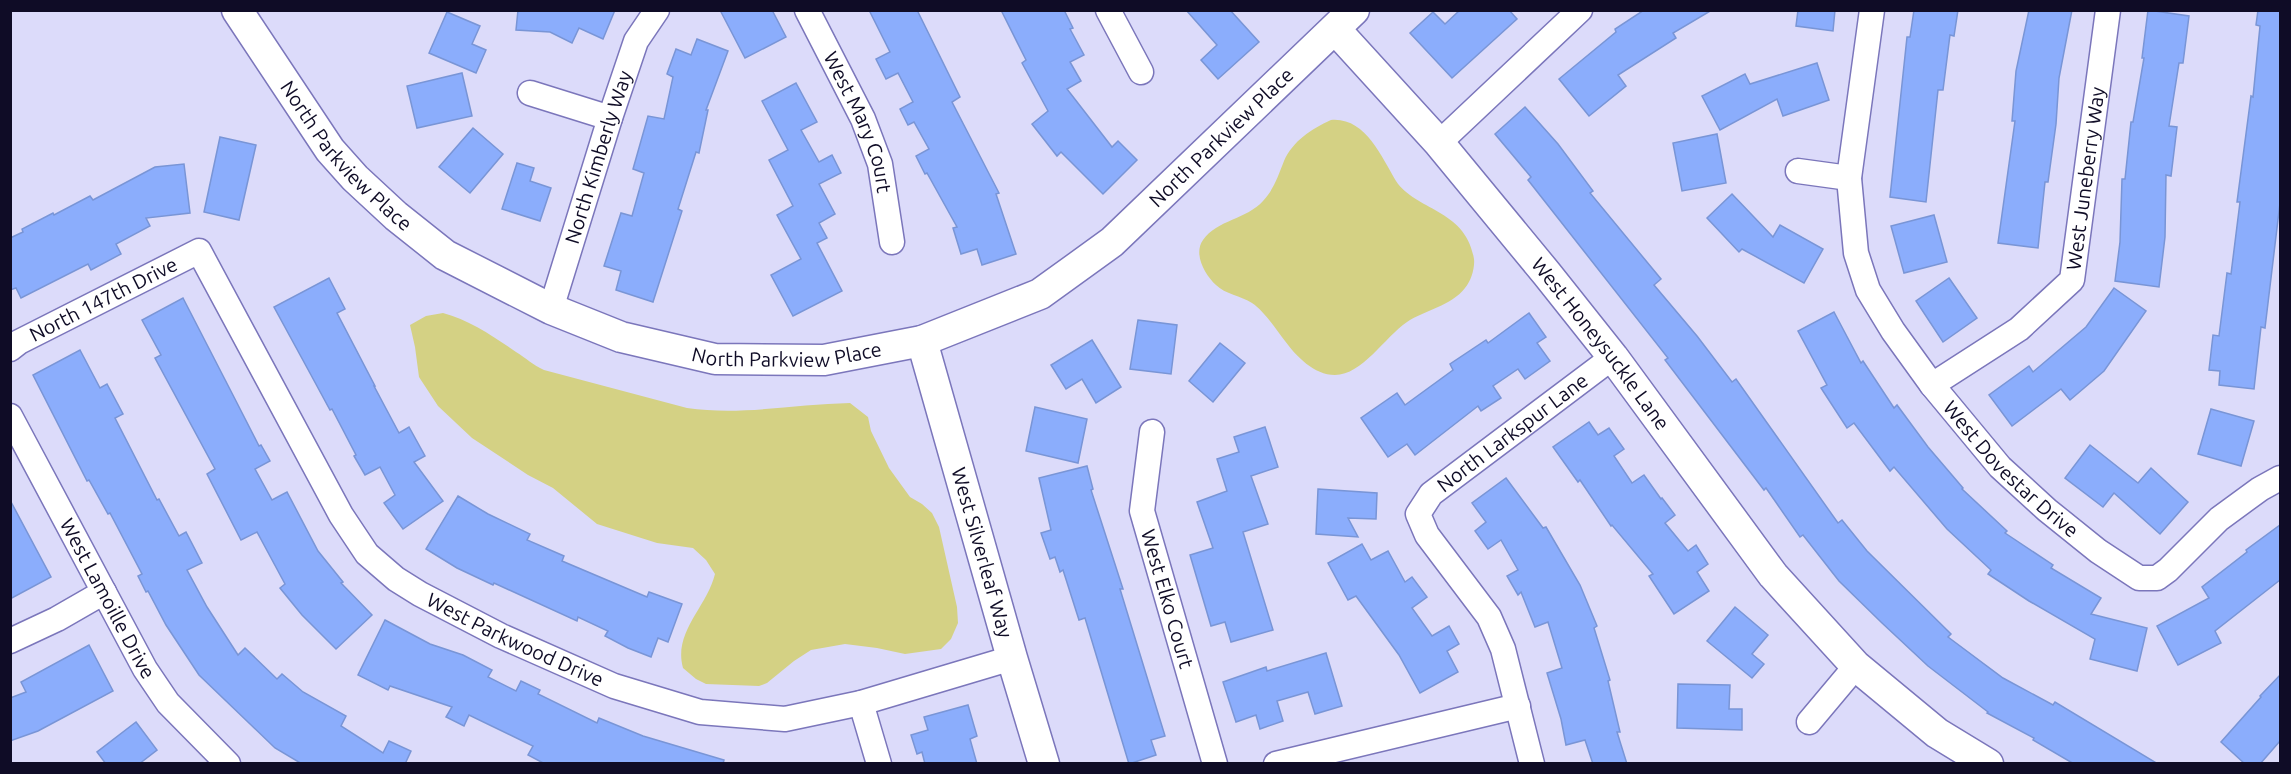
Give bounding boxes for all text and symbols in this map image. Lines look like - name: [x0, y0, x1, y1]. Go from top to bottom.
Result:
- street label: West Mary Court: [819, 48, 896, 194]
- street label: North Parkview Place: [1144, 63, 1298, 211]
- street label: North Kimberly Way: [560, 67, 636, 246]
- street label: North Parkview Place: [276, 76, 417, 235]
- street label: West Juneberry Way: [2061, 85, 2109, 272]
- street label: North 147th Drive: [25, 252, 181, 346]
- street label: West Honeysuckle Lane: [1527, 253, 1675, 434]
- street label: North Parkview Place: [690, 337, 883, 371]
- street label: North Larkspur Lane: [1432, 368, 1592, 496]
- street label: West Dovestar Drive: [1939, 396, 2083, 542]
- street label: West Silverleaf Way: [947, 465, 1018, 641]
- street label: West Lamoille Drive: [56, 514, 160, 683]
- street label: West Elko Court: [1137, 526, 1199, 671]
- street label: West Parkwood Drive: [423, 588, 607, 691]

